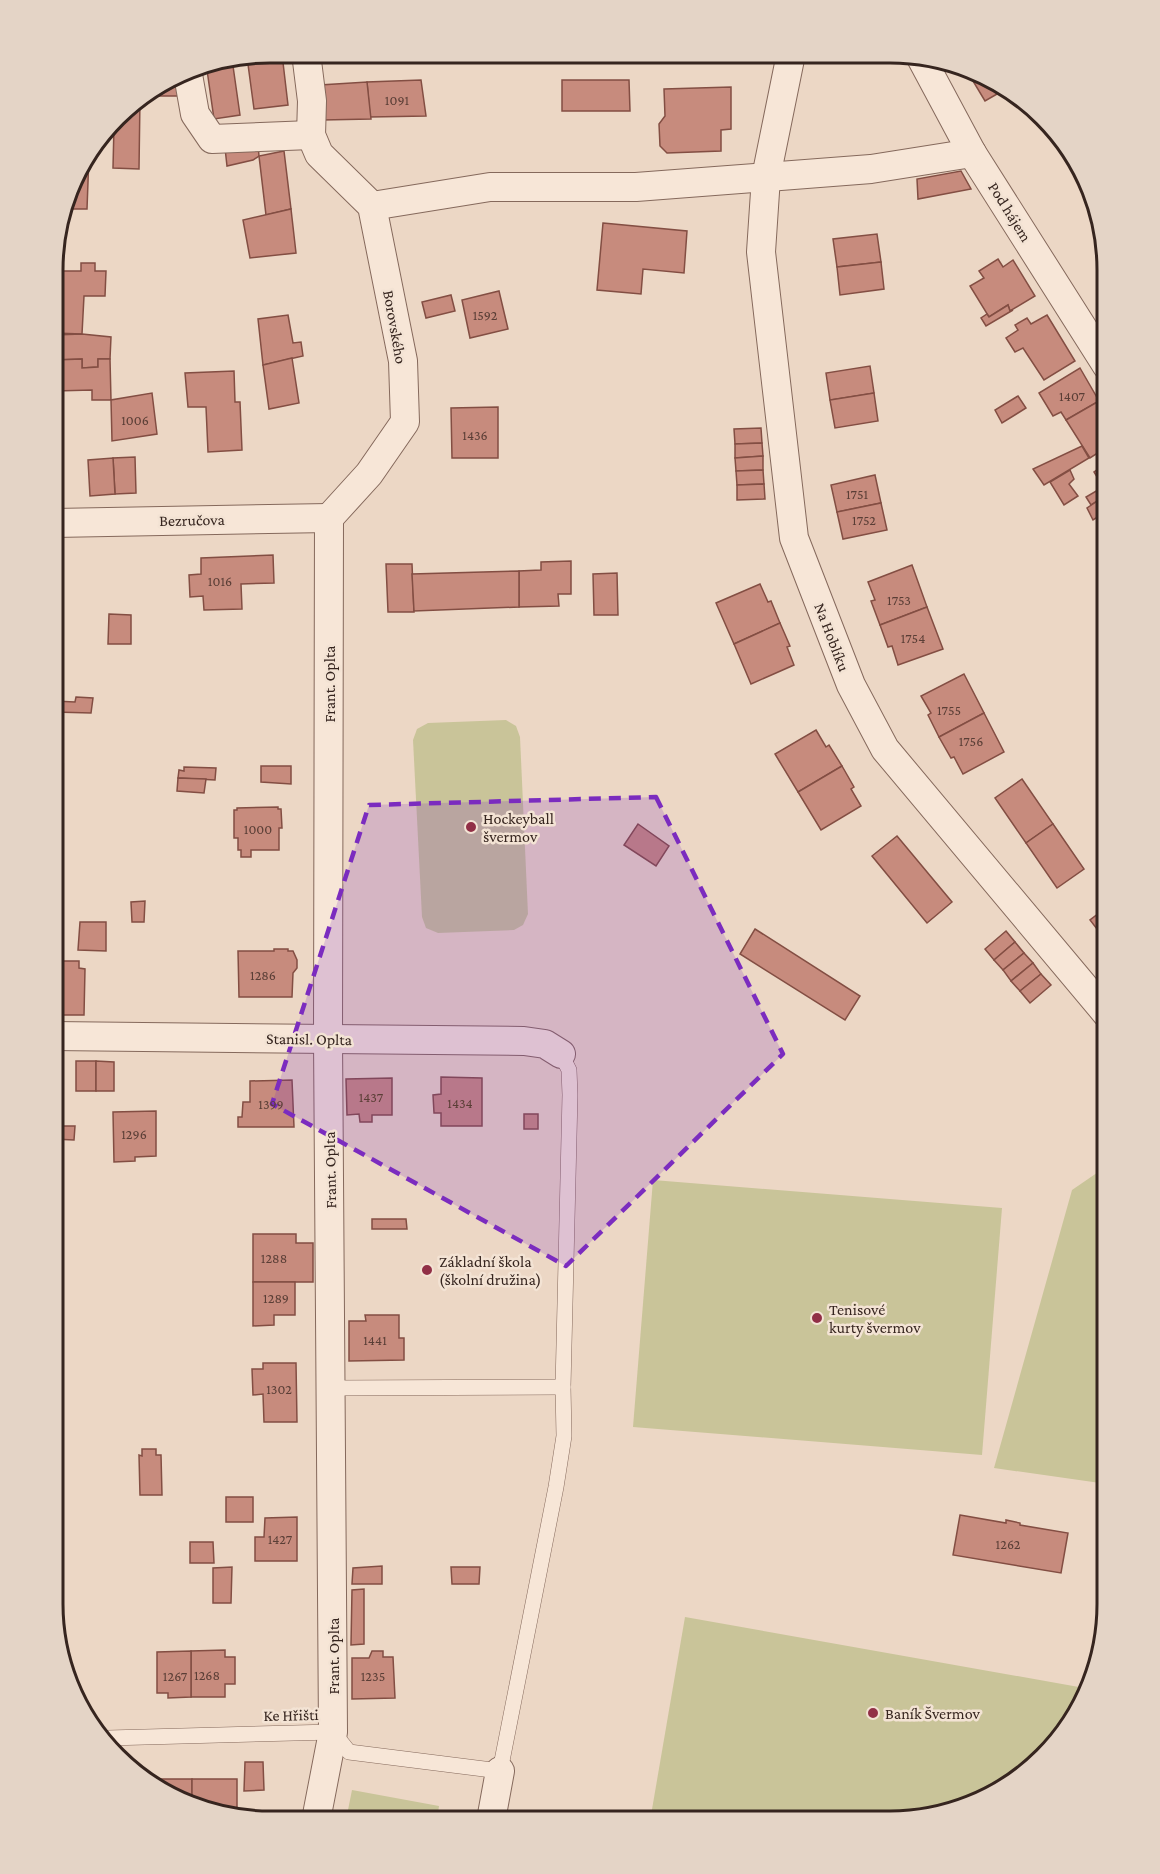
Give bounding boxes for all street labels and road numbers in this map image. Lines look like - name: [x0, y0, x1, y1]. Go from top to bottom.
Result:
- street label: Pod hájem: [984, 179, 1035, 245]
- street label: Borovského: [380, 289, 410, 365]
- street label: Bezručova: [159, 511, 226, 529]
- street label: Na Hoblíku: [811, 600, 853, 674]
- street label: Frant. Oplta: [321, 645, 339, 723]
- street label: Stanisl. Oplta: [266, 1030, 353, 1049]
- street label: Frant. Oplta: [321, 1131, 340, 1209]
- street label: Frant. Oplta: [325, 1617, 343, 1695]
- street label: Ke Hřišti: [263, 1706, 319, 1724]

